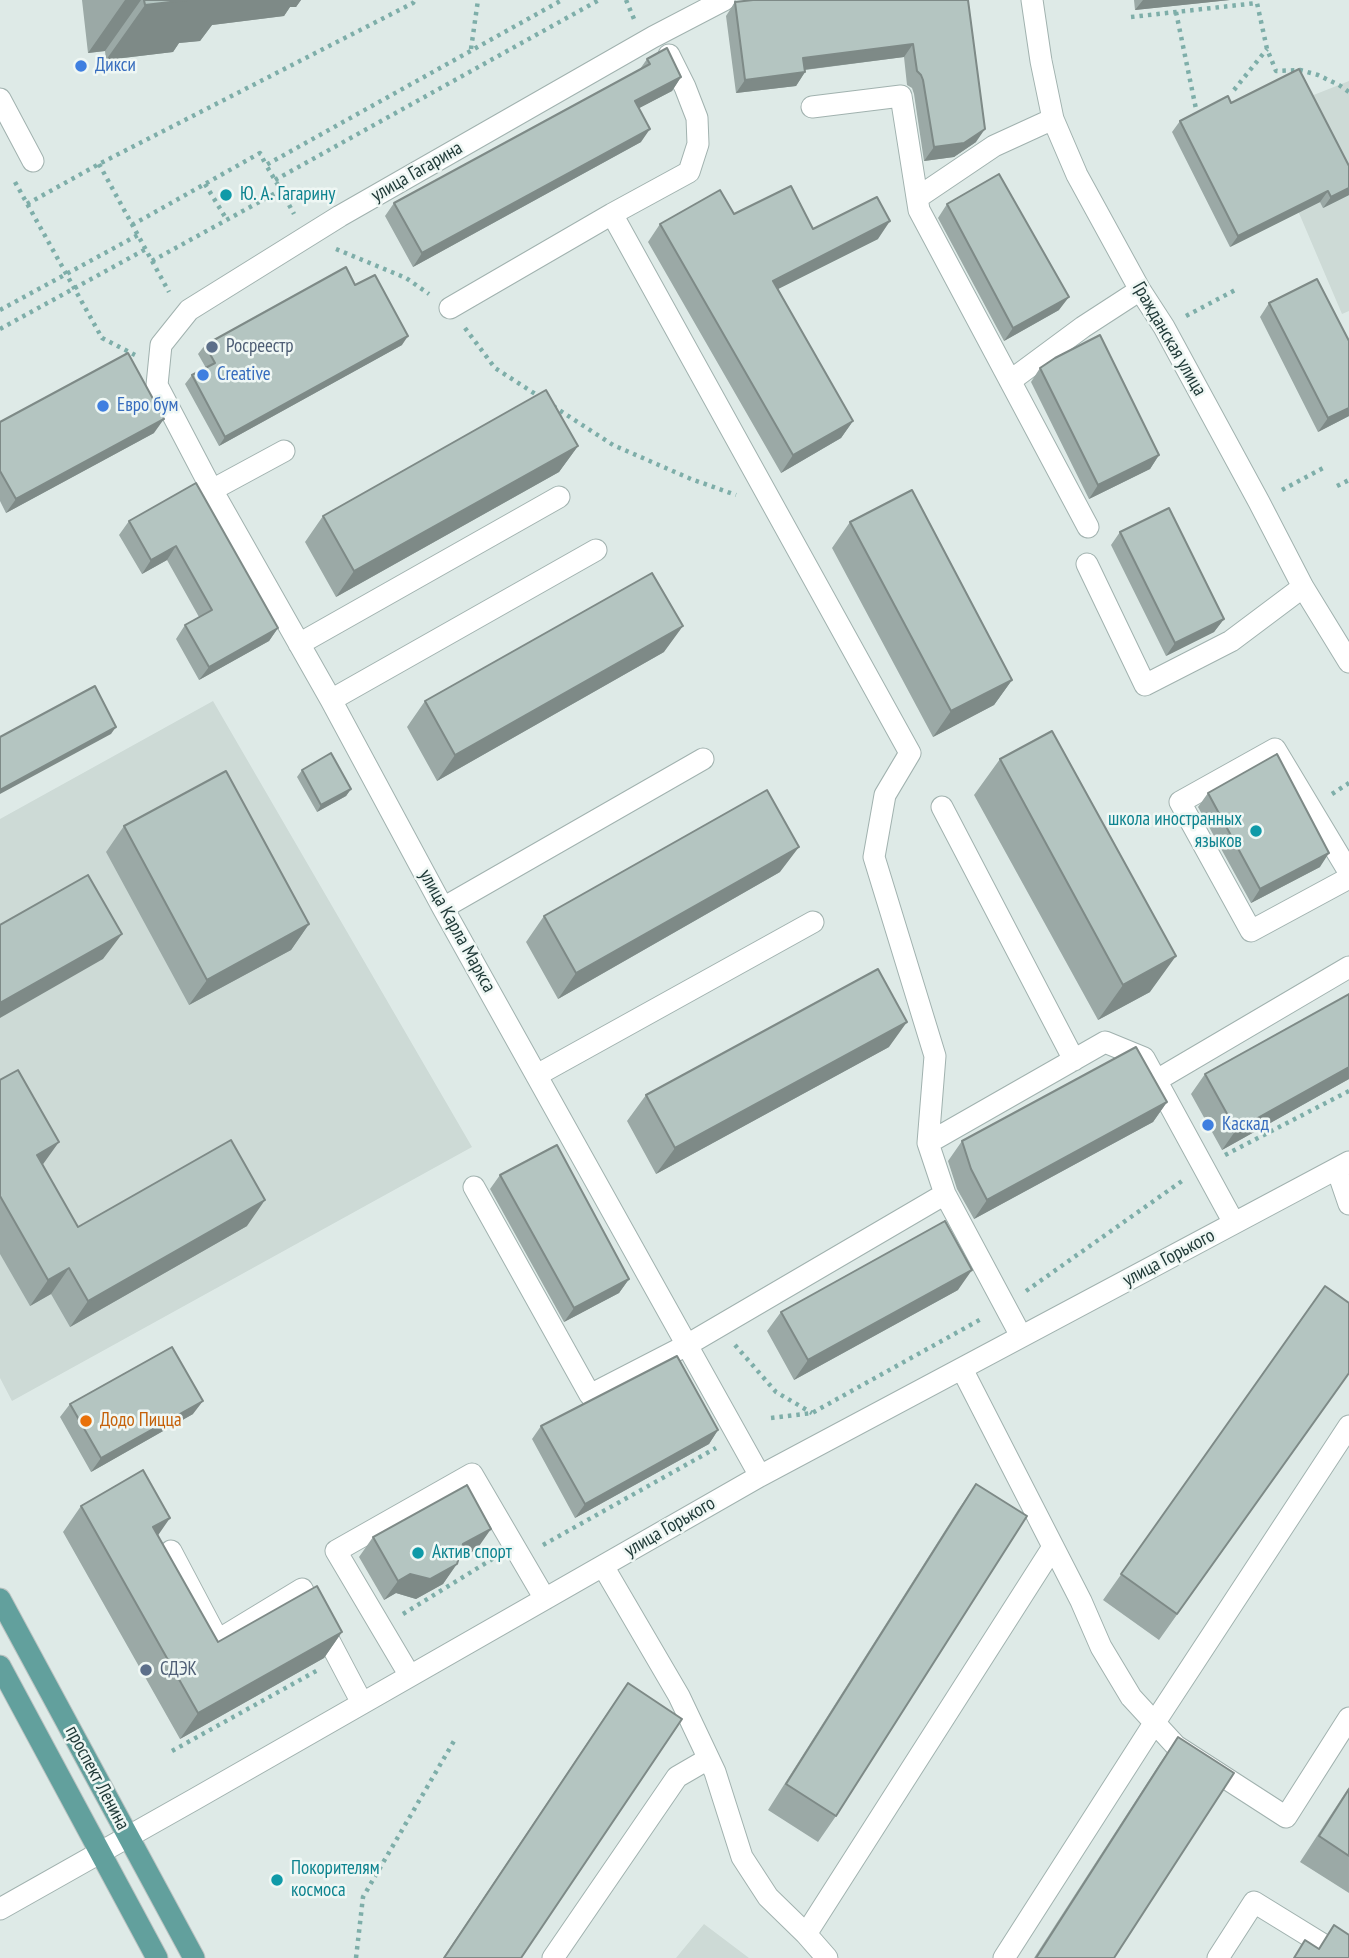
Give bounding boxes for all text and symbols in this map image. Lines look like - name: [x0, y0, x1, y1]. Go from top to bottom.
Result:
- place label: Дикси: [95, 55, 136, 77]
- marker: Дикси: [73, 58, 89, 74]
- street label: улица Гагарина: [367, 137, 467, 207]
- place label: Ю. А. Гагарину: [240, 184, 335, 206]
- marker: Ю. А. Гагарину: [218, 187, 234, 203]
- street label: Гражданская улица: [1127, 278, 1211, 400]
- place label: Росреестр: [226, 336, 294, 358]
- marker: Росреестр: [204, 339, 220, 355]
- place label: Creative: [217, 364, 271, 386]
- marker: Creative: [195, 367, 211, 383]
- place label: Евро бум: [117, 395, 178, 417]
- marker: Евро бум: [95, 398, 111, 414]
- place label: школа иностранных языков: [1108, 809, 1242, 853]
- marker: школа иностранных языков: [1248, 823, 1264, 839]
- street label: улица Карла Маркса: [414, 866, 500, 996]
- place label: Каскад: [1222, 1114, 1269, 1136]
- marker: Каскад: [1200, 1117, 1216, 1133]
- street label: улица Горького: [1119, 1224, 1219, 1292]
- place label: Додо Пицца: [100, 1410, 181, 1432]
- marker: Додо Пицца: [78, 1413, 94, 1429]
- street label: улица Горького: [621, 1492, 719, 1562]
- place label: Актив спорт: [432, 1542, 512, 1564]
- marker: Актив спорт: [410, 1545, 426, 1561]
- place label: СДЭК: [160, 1659, 197, 1681]
- marker: СДЭК: [138, 1662, 154, 1678]
- street label: проспект Ленина: [60, 1722, 134, 1834]
- place label: Покорителям космоса: [291, 1858, 380, 1902]
- marker: Покорителям космоса: [269, 1872, 285, 1888]

